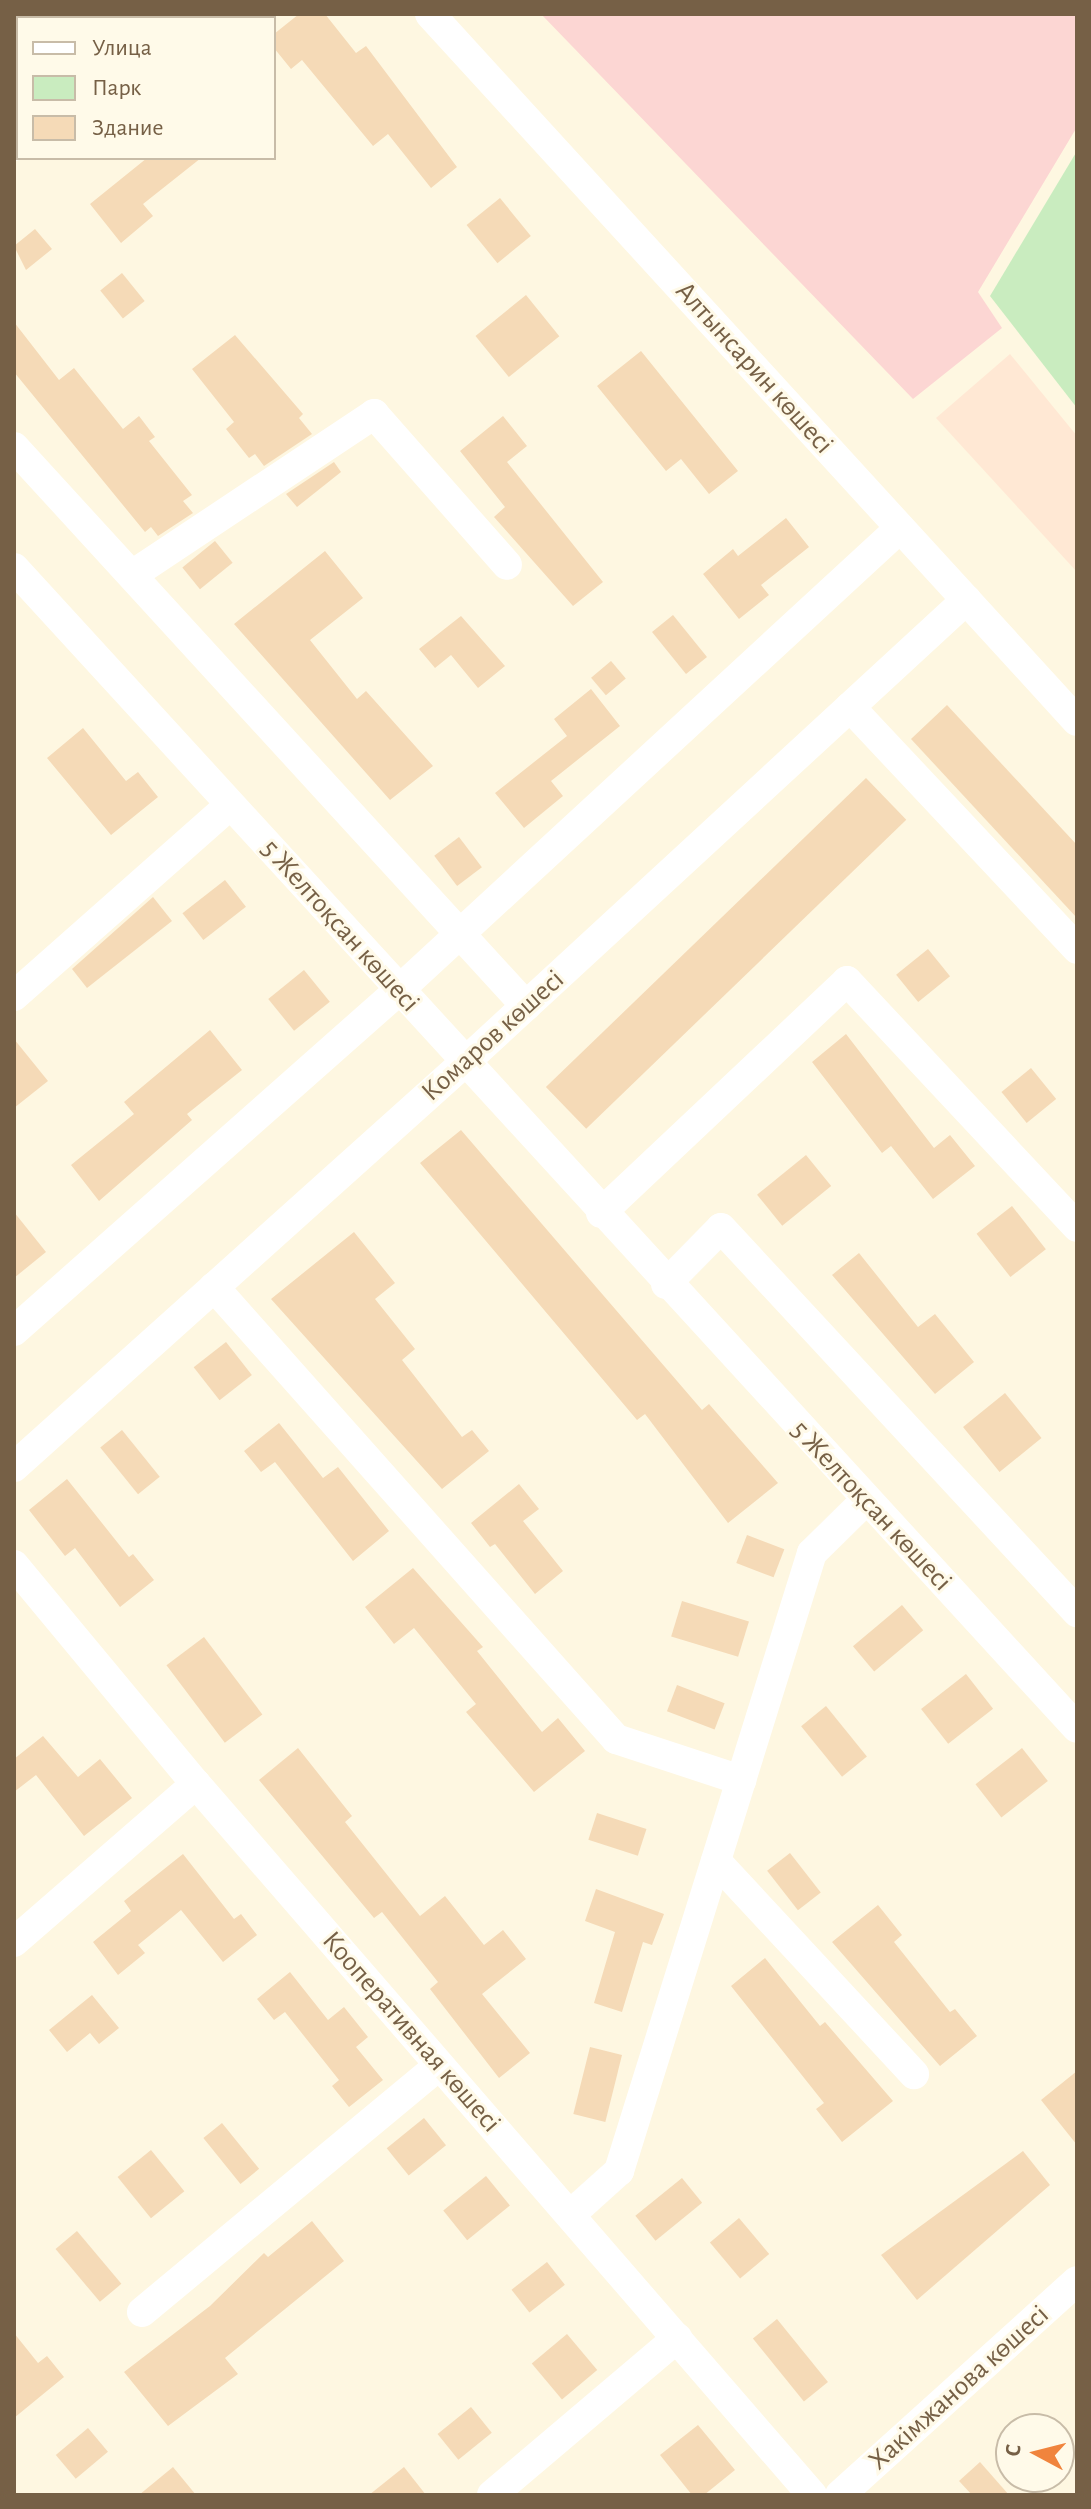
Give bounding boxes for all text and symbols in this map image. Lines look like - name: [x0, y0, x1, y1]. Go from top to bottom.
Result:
- legend: [16, 16, 276, 160]
- text: Улица: [92, 36, 152, 60]
- text: Парк: [92, 76, 141, 100]
- text: Здание: [92, 116, 163, 140]
- street label: Алтынсарин көшесі: [668, 275, 840, 461]
- street label: 5 Желтоқсан көшесі: [254, 833, 426, 1019]
- street label: Комаров көшесі: [415, 963, 571, 1109]
- street label: 5 Желтоқсан көшесі: [783, 1414, 959, 1598]
- street label: Кооперативная көшесі: [314, 1925, 508, 2139]
- street label: Хакімжанова көшесі: [862, 2298, 1056, 2478]
- north arrow: [995, 2413, 1075, 2493]
- text: С: [1002, 2443, 1025, 2458]

